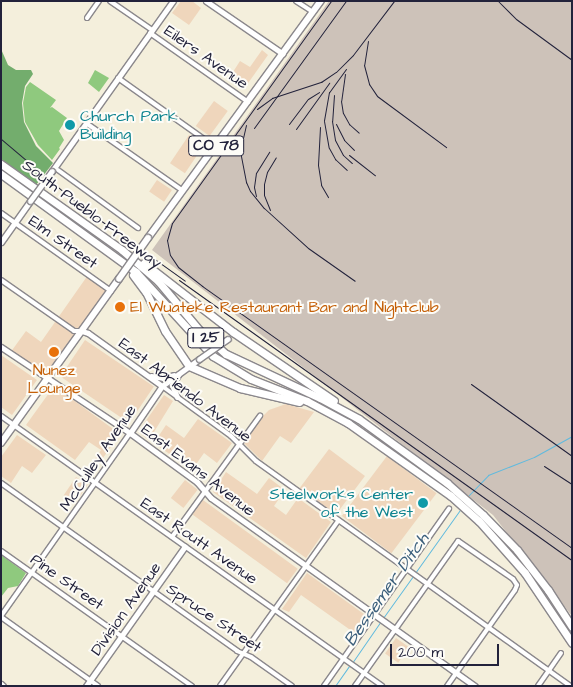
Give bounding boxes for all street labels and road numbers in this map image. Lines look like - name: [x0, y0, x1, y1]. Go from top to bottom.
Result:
- street label: Eilers Avenue: [160, 21, 252, 93]
- road number: CO 78: [187, 134, 245, 158]
- street label: South Pueblo Freeway: [19, 155, 165, 273]
- street label: Elm Street: [25, 211, 101, 273]
- road number: I 25: [187, 326, 225, 350]
- street label: East Abriendo Avenue: [115, 334, 255, 446]
- street label: McCulley Avenue: [55, 401, 141, 515]
- street label: East Evans Avenue: [137, 420, 259, 520]
- street label: East Routt Avenue: [137, 493, 261, 589]
- street label: Pine Street: [27, 550, 107, 614]
- street label: Division Avenue: [87, 559, 165, 659]
- street label: Spruce Street: [163, 579, 265, 657]

